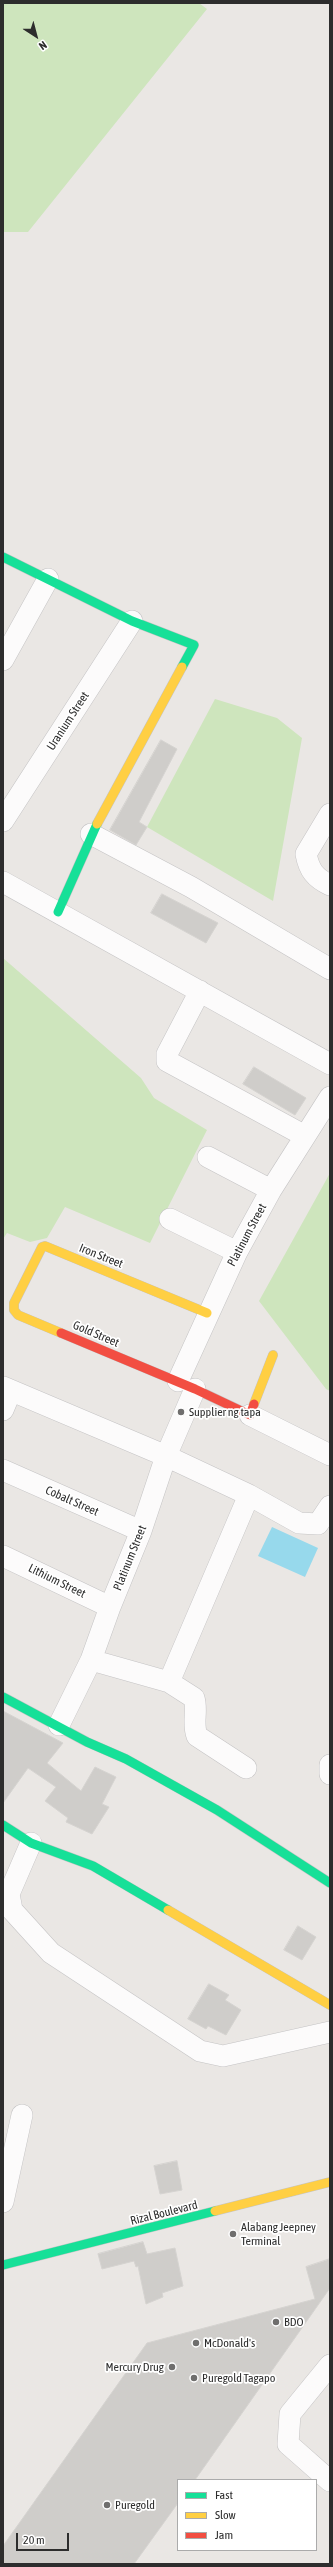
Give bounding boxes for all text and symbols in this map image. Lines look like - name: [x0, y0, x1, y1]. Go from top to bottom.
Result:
- north arrow: [16, 16, 56, 56]
- text: N: [37, 39, 49, 52]
- street label: Uranium Street: [44, 689, 92, 753]
- street label: Platinum Street: [224, 1201, 270, 1269]
- street label: Iron Street: [77, 1241, 125, 1271]
- street label: Gold Street: [71, 1318, 121, 1350]
- place label: Supplier ng tapa: [189, 1405, 261, 1419]
- marker: Supplier ng tapa: [176, 1407, 186, 1417]
- street label: Cobalt Street: [43, 1483, 101, 1519]
- street label: Platinum Street: [110, 1523, 150, 1593]
- street label: Lithium Street: [26, 1561, 88, 1601]
- street label: Rizal Boulevard: [129, 2198, 199, 2228]
- place label: Alabang Jeepney Terminal: [241, 2220, 316, 2248]
- marker: Alabang Jeepney Terminal: [228, 2229, 238, 2239]
- place label: BDO: [284, 2315, 303, 2329]
- marker: BDO: [271, 2317, 281, 2327]
- place label: McDonald's: [204, 2336, 255, 2350]
- marker: McDonald's: [191, 2338, 201, 2348]
- place label: Mercury Drug: [105, 2360, 164, 2374]
- marker: Mercury Drug: [167, 2362, 177, 2372]
- place label: Puregold Tagapo: [202, 2371, 275, 2385]
- marker: Puregold Tagapo: [189, 2373, 199, 2383]
- legend: [177, 2479, 317, 2551]
- text: Fast: [215, 2488, 233, 2502]
- place label: Puregold: [115, 2498, 155, 2512]
- marker: Puregold: [102, 2500, 112, 2510]
- text: Slow: [215, 2508, 236, 2522]
- scale bar: [18, 2525, 71, 2551]
- text: Jam: [215, 2528, 233, 2542]
- text: 20 m: [23, 2533, 45, 2547]

